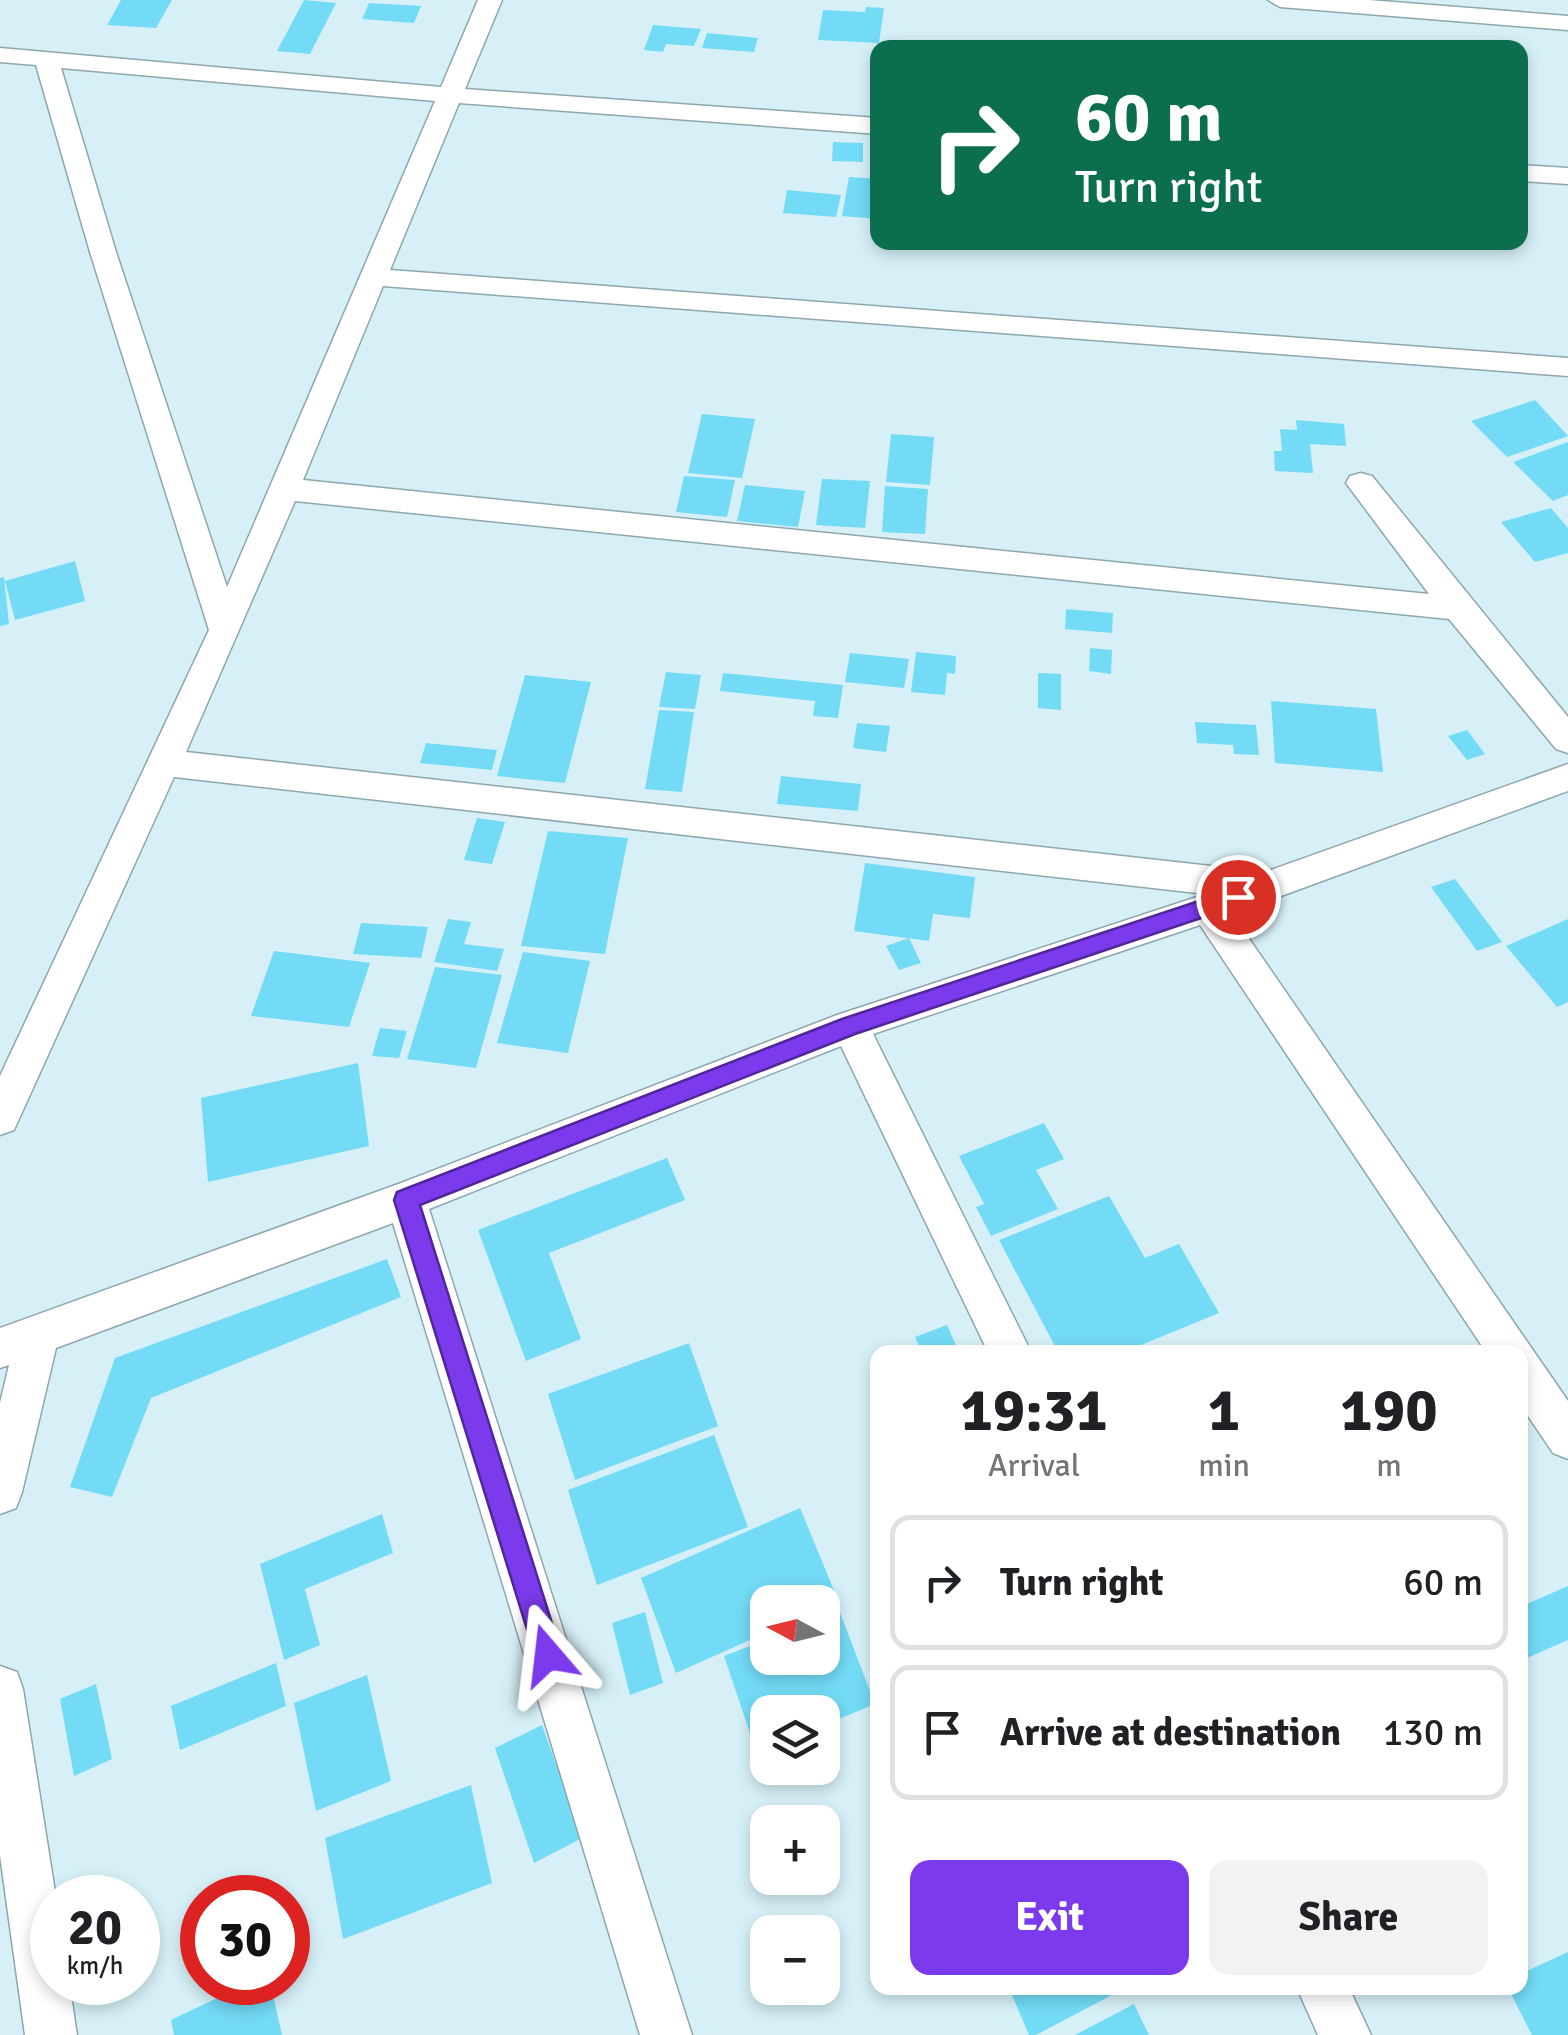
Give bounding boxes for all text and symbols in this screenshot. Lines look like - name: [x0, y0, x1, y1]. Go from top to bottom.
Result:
- text: 60 m: [1075, 74, 1223, 160]
- icon: right: [910, 80, 1040, 210]
- text: Turn right: [1075, 160, 1263, 215]
- pin: [1196, 855, 1281, 940]
- icon: arrive: [1211, 870, 1266, 925]
- text: 19:31: [960, 1374, 1108, 1448]
- text: 1: [1208, 1374, 1240, 1448]
- text: 190: [1340, 1374, 1438, 1448]
- text: Arrival: [988, 1446, 1080, 1485]
- text: min: [1198, 1446, 1250, 1485]
- text: m: [1376, 1446, 1402, 1485]
- icon: right: [915, 1555, 970, 1610]
- text: Turn right: [1000, 1559, 1164, 1606]
- text: 60 m: [1403, 1559, 1483, 1606]
- north arrow: [750, 1585, 840, 1675]
- map controls: [750, 1585, 840, 2005]
- position arrow: [496, 1603, 600, 1707]
- button: layers: [750, 1695, 840, 1785]
- icon: arrive: [915, 1705, 970, 1760]
- text: Arrive at destination: [1000, 1709, 1341, 1756]
- text: 130 m: [1383, 1709, 1483, 1756]
- button: +: [750, 1805, 840, 1895]
- button: Exit: [910, 1860, 1189, 1975]
- button: Share: [1209, 1860, 1488, 1975]
- speed limit sign: 30: [180, 1875, 310, 2005]
- text: 20: [68, 1897, 122, 1959]
- button: −: [750, 1915, 840, 2005]
- text: km/h: [67, 1950, 123, 1981]

